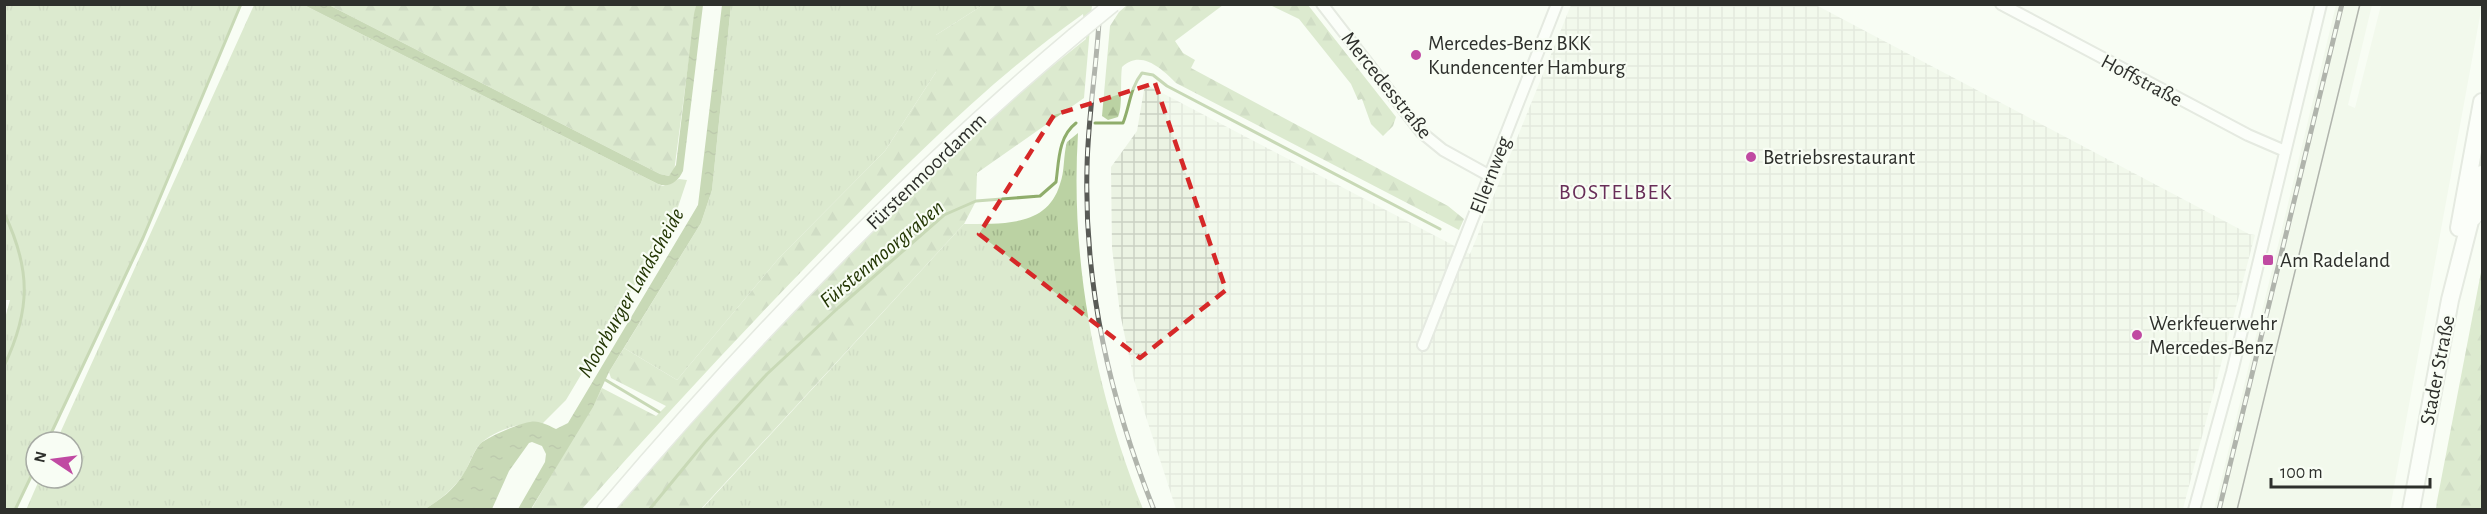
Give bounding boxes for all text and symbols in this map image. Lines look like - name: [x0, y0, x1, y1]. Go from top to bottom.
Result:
- street label: Mercedesstraße: [1337, 28, 1436, 143]
- place label: Mercedes-Benz BKK Kundencenter Hamburg: [1428, 33, 1626, 78]
- marker: Mercedes-Benz BKK Kundencenter Hamburg: [1409, 48, 1423, 62]
- street label: Hoffstraße: [2098, 50, 2186, 111]
- street label: Fürstenmoordamm: [862, 109, 990, 234]
- street label: Ellernweg: [1466, 133, 1515, 217]
- place label: Betriebsrestaurant: [1763, 147, 1916, 168]
- marker: Betriebsrestaurant: [1744, 150, 1758, 164]
- district label: BOSTELBEK: [1559, 181, 1673, 203]
- water label: Fürstenmoorgraben: [815, 196, 948, 312]
- water label: Moorburger Landscheide: [574, 204, 688, 381]
- place label: Am Radeland: [2280, 250, 2390, 271]
- marker: Am Radeland: [2261, 253, 2275, 267]
- place label: Werkfeuerwehr Mercedes-Benz: [2149, 313, 2277, 358]
- street label: Stader Straße: [2417, 313, 2458, 427]
- marker: Werkfeuerwehr Mercedes-Benz: [2130, 328, 2144, 342]
- north arrow: [24, 430, 84, 490]
- text: N: [31, 450, 49, 464]
- scale bar: [2271, 451, 2430, 489]
- text: 100 m: [2280, 464, 2323, 482]

